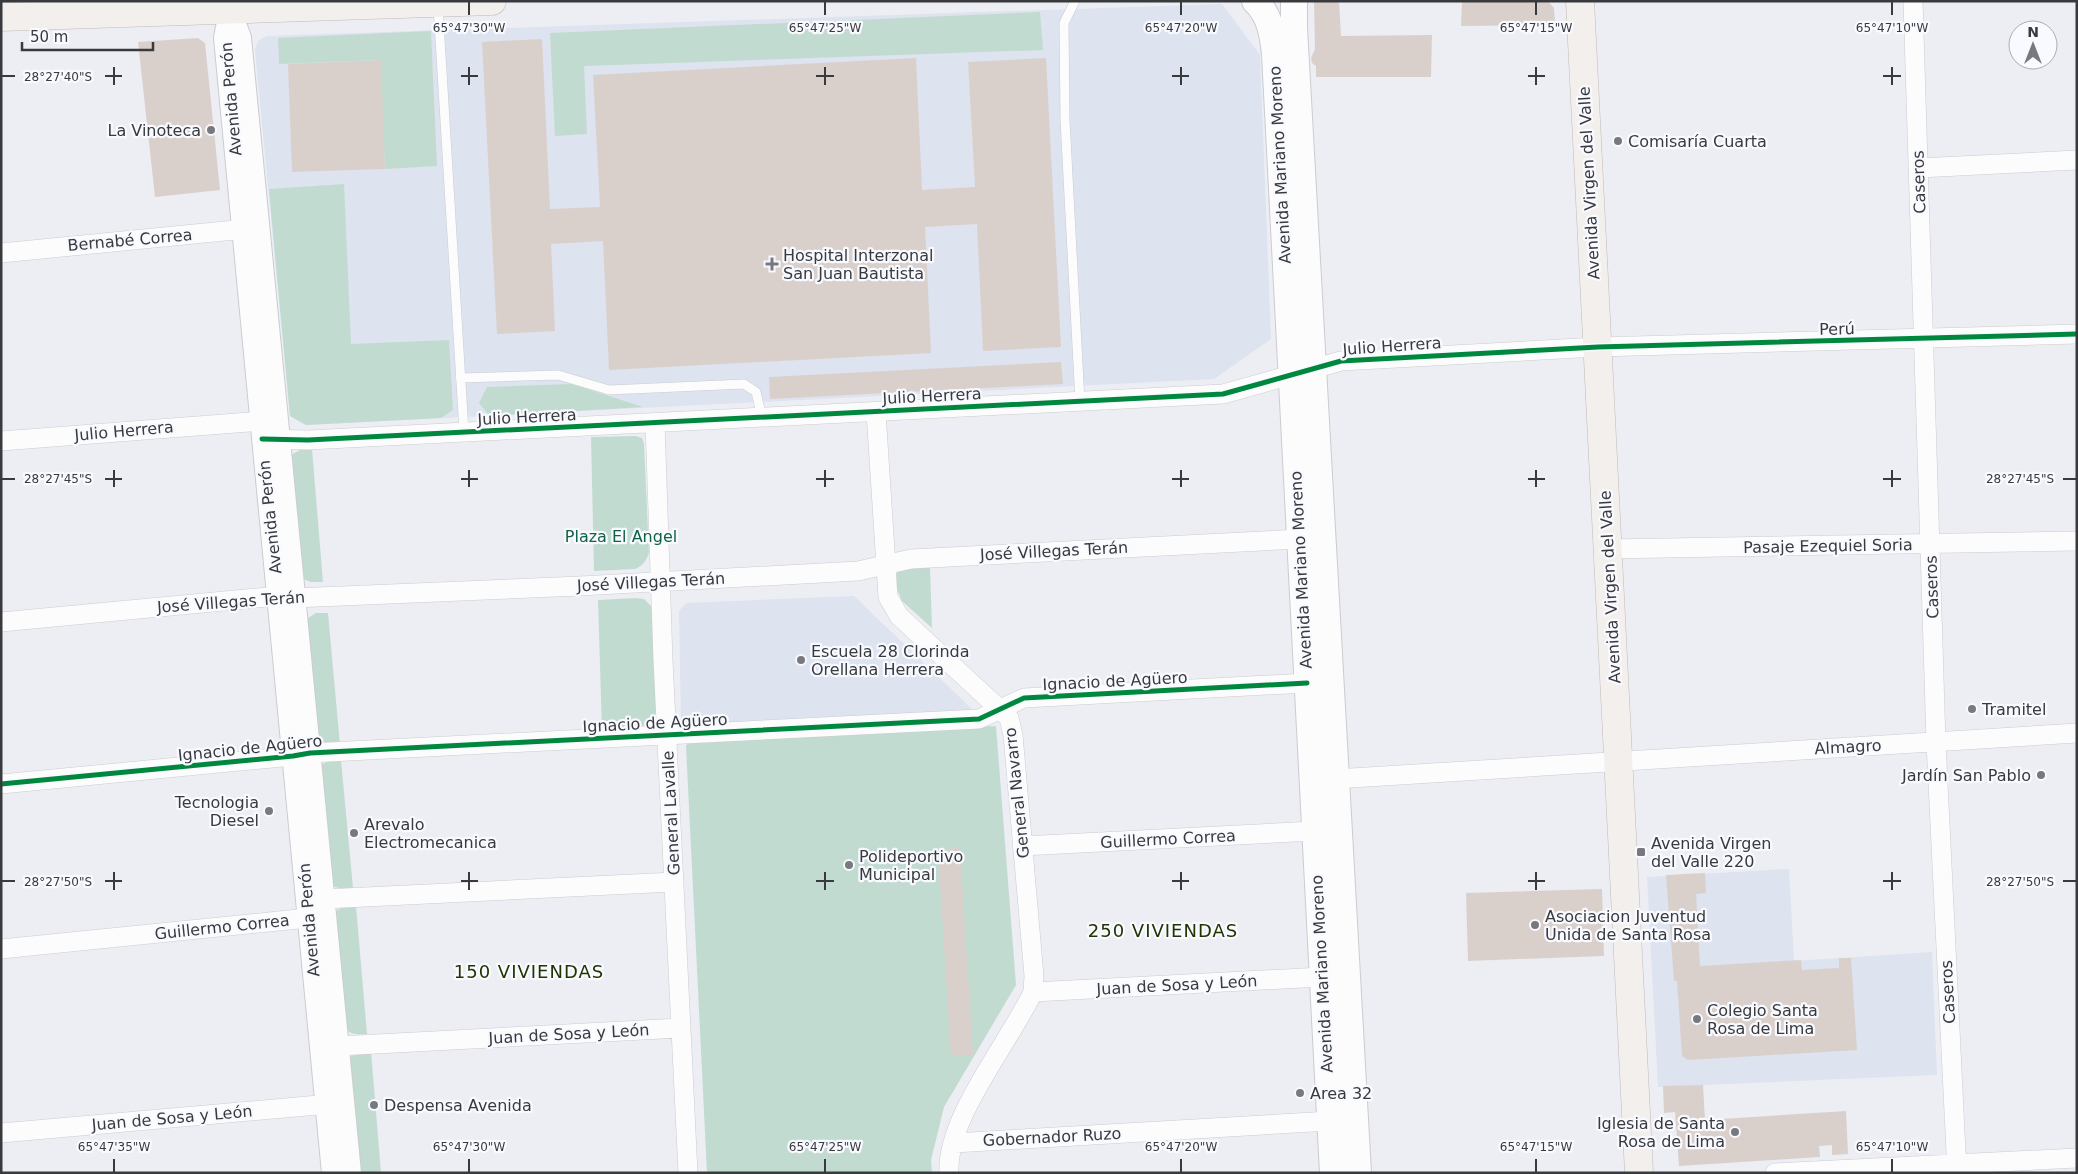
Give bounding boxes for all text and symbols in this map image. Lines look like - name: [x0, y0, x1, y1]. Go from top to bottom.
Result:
- scale bar: [22, 20, 154, 52]
- north arrow: [2008, 20, 2058, 70]
- text: 65°47'30"W: [433, 21, 505, 35]
- text: 65°47'25"W: [789, 21, 861, 35]
- text: 65°47'20"W: [1145, 21, 1217, 35]
- text: 65°47'15"W: [1500, 21, 1572, 35]
- text: 65°47'10"W: [1856, 21, 1928, 35]
- text: N: [2027, 24, 2039, 40]
- text: 50 m: [30, 28, 68, 46]
- street label: Avenida Perón: [217, 41, 245, 157]
- street label: Avenida Mariano Moreno: [1265, 66, 1295, 264]
- text: 28°27'40"S: [24, 70, 92, 84]
- street label: Avenida Virgen del Valle: [1574, 86, 1604, 280]
- place label: La Vinoteca: [108, 121, 201, 140]
- marker: La Vinoteca: [205, 124, 217, 136]
- place label: Comisaría Cuarta: [1628, 132, 1767, 151]
- marker: Comisaría Cuarta: [1612, 135, 1624, 147]
- street label: Caseros: [1908, 150, 1930, 214]
- street label: Bernabé Correa: [67, 225, 193, 255]
- place label: Hospital Interzonal San Juan Bautista: [783, 246, 934, 283]
- marker: Hospital Interzonal San Juan Bautista: [765, 257, 779, 271]
- street label: Perú: [1819, 319, 1855, 339]
- street label: Julio Herrera: [1341, 333, 1442, 359]
- street label: Julio Herrera: [881, 384, 982, 408]
- street label: Julio Herrera: [476, 405, 577, 429]
- street label: Julio Herrera: [73, 417, 174, 445]
- street label: Avenida Perón: [255, 459, 285, 575]
- street label: Avenida Mariano Moreno: [1286, 471, 1316, 669]
- text: 28°27'45"S: [24, 472, 92, 486]
- text: 28°27'45"S: [1986, 472, 2054, 486]
- street label: Avenida Virgen del Valle: [1595, 490, 1625, 684]
- park label: Plaza El Angel: [565, 527, 677, 546]
- street label: Pasaje Ezequiel Soria: [1743, 535, 1913, 557]
- street label: José Villegas Terán: [978, 538, 1129, 564]
- street label: Caseros: [1921, 555, 1943, 619]
- street label: José Villegas Terán: [575, 569, 726, 595]
- street label: José Villegas Terán: [155, 587, 306, 617]
- place label: Escuela 28 Clorinda Orellana Herrera: [811, 642, 970, 679]
- marker: Escuela 28 Clorinda Orellana Herrera: [795, 654, 807, 666]
- street label: Ignacio de Agüero: [1042, 668, 1188, 694]
- place label: Tramitel: [1981, 700, 2046, 719]
- marker: Tramitel: [1966, 703, 1978, 715]
- street label: Ignacio de Agüero: [582, 710, 728, 736]
- street label: General Navarro: [1001, 727, 1033, 859]
- street label: Ignacio de Agüero: [177, 731, 323, 765]
- street label: Almagro: [1814, 736, 1882, 758]
- street label: General Lavalle: [658, 750, 684, 876]
- place label: Jardín San Pablo: [1901, 766, 2031, 785]
- marker: Jardín San Pablo: [2035, 769, 2047, 781]
- place label: Tecnologia Diesel: [174, 793, 259, 830]
- marker: Tecnologia Diesel: [263, 805, 275, 817]
- place label: Arevalo Electromecanica: [364, 815, 497, 852]
- street label: Guillermo Correa: [1100, 826, 1236, 852]
- marker: Arevalo Electromecanica: [348, 827, 360, 839]
- place label: Avenida Virgen del Valle 220: [1651, 834, 1771, 871]
- marker: Avenida Virgen del Valle 220: [1635, 846, 1647, 858]
- place label: Polideportivo Municipal: [859, 847, 963, 884]
- marker: Polideportivo Municipal: [843, 859, 855, 871]
- street label: Avenida Perón: [295, 862, 323, 978]
- text: 28°27'50"S: [24, 875, 92, 889]
- street label: Avenida Mariano Moreno: [1307, 875, 1337, 1073]
- text: 28°27'50"S: [1986, 875, 2054, 889]
- place label: Asociacion Juventud Unida de Santa Rosa: [1545, 907, 1711, 944]
- street label: Guillermo Correa: [154, 910, 290, 944]
- marker: Asociacion Juventud Unida de Santa Rosa: [1529, 919, 1541, 931]
- district label: 250 VIVIENDAS: [1088, 920, 1238, 941]
- street label: Caseros: [1937, 960, 1959, 1024]
- district label: 150 VIVIENDAS: [454, 961, 604, 982]
- street label: Juan de Sosa y León: [1095, 971, 1258, 999]
- place label: Colegio Santa Rosa de Lima: [1707, 1001, 1818, 1038]
- marker: Colegio Santa Rosa de Lima: [1691, 1013, 1703, 1025]
- street label: Juan de Sosa y León: [487, 1020, 650, 1048]
- place label: Area 32: [1310, 1084, 1372, 1103]
- marker: Area 32: [1294, 1087, 1306, 1099]
- place label: Despensa Avenida: [384, 1096, 532, 1115]
- marker: Despensa Avenida: [368, 1099, 380, 1111]
- street label: Juan de Sosa y León: [90, 1102, 253, 1135]
- place label: Iglesia de Santa Rosa de Lima: [1597, 1114, 1725, 1151]
- street label: Gobernador Ruzo: [982, 1124, 1122, 1150]
- marker: Iglesia de Santa Rosa de Lima: [1729, 1126, 1741, 1138]
- text: 65°47'35"W: [78, 1140, 150, 1154]
- text: 65°47'30"W: [433, 1140, 505, 1154]
- text: 65°47'25"W: [789, 1140, 861, 1154]
- text: 65°47'20"W: [1145, 1140, 1217, 1154]
- text: 65°47'15"W: [1500, 1140, 1572, 1154]
- text: 65°47'10"W: [1856, 1140, 1928, 1154]

